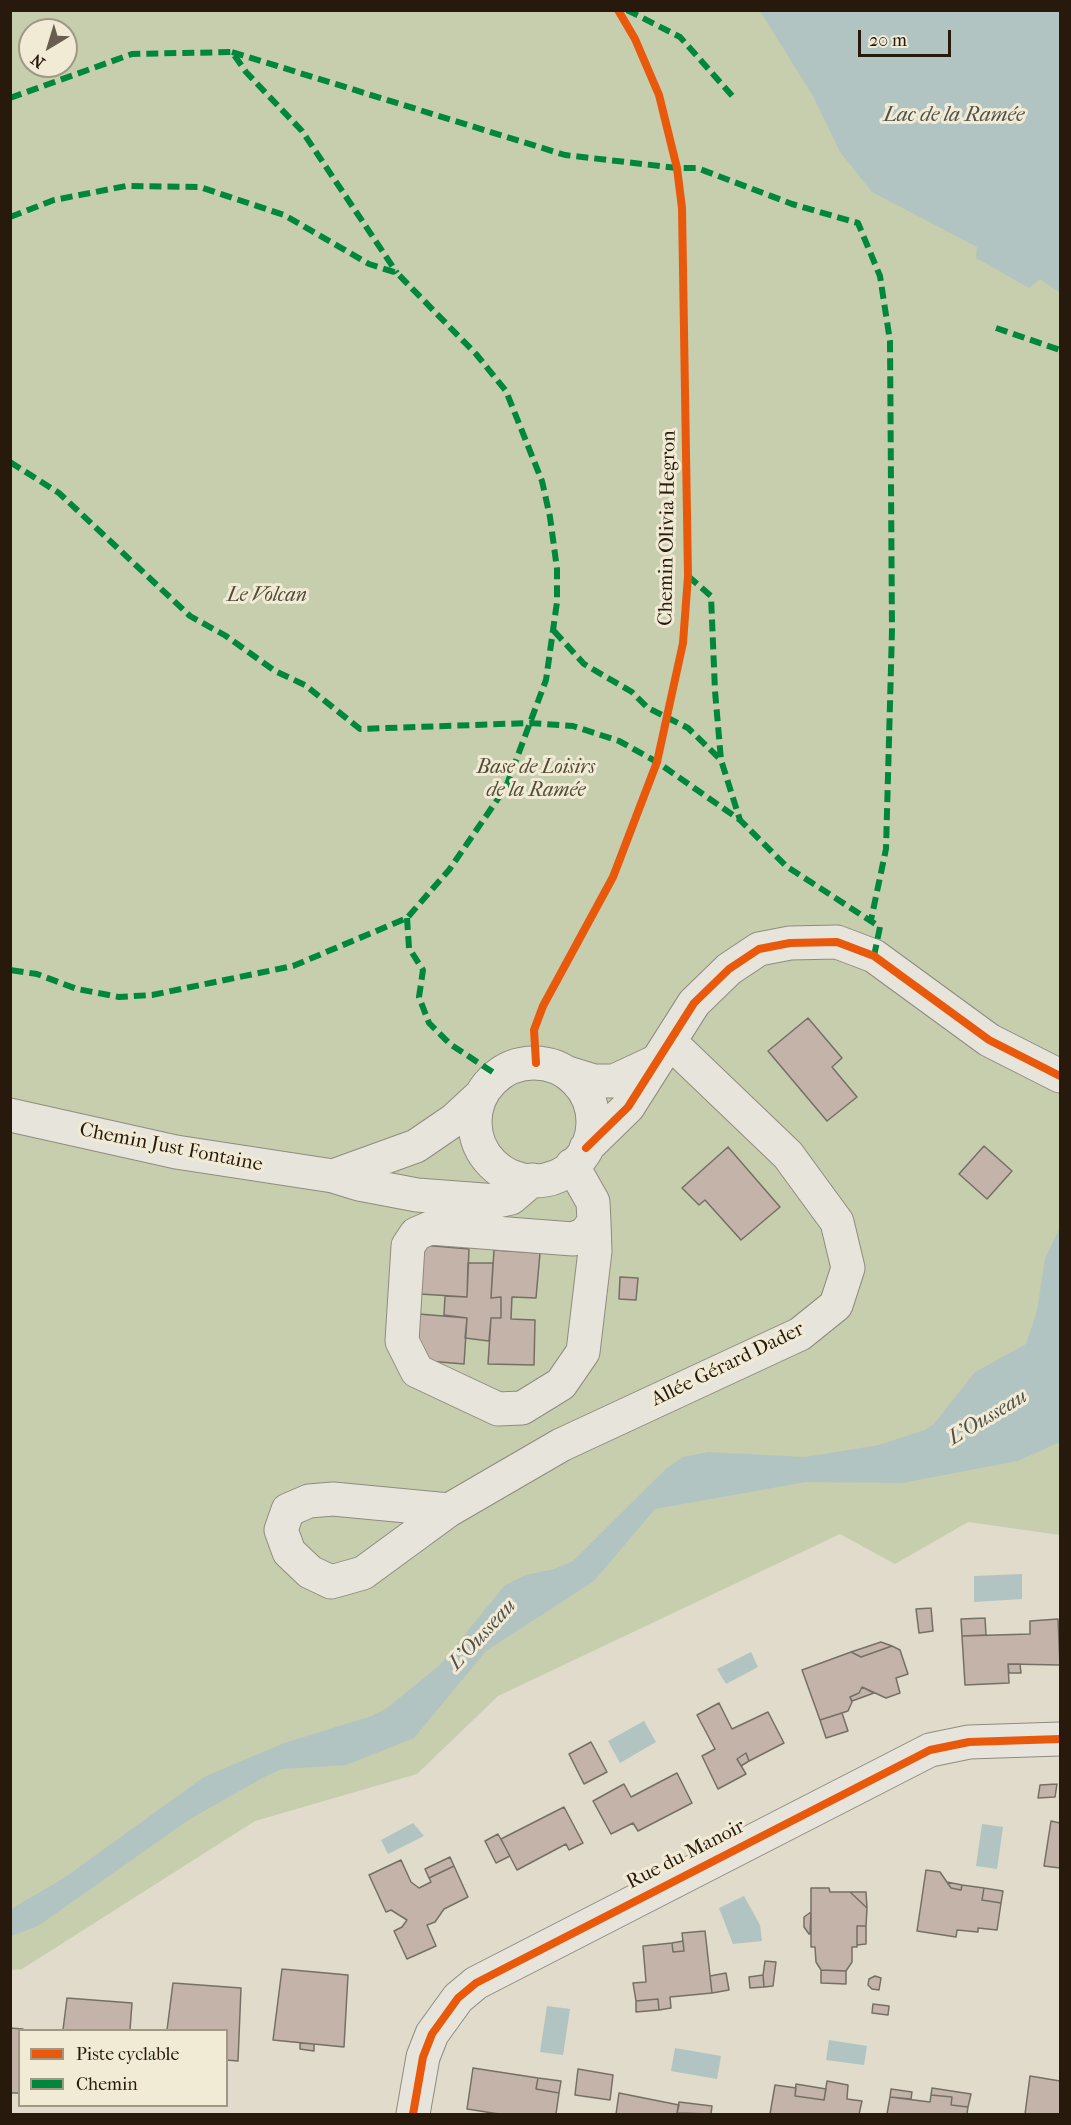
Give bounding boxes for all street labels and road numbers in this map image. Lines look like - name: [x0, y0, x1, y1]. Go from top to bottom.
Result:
- street label: Chemin Olivia Hegron: [654, 430, 682, 626]
- street label: Chemin Just Fontaine: [77, 1118, 265, 1178]
- street label: Allée Gérard Dader: [648, 1318, 808, 1412]
- street label: Rue du Manoir: [623, 1815, 749, 1895]

